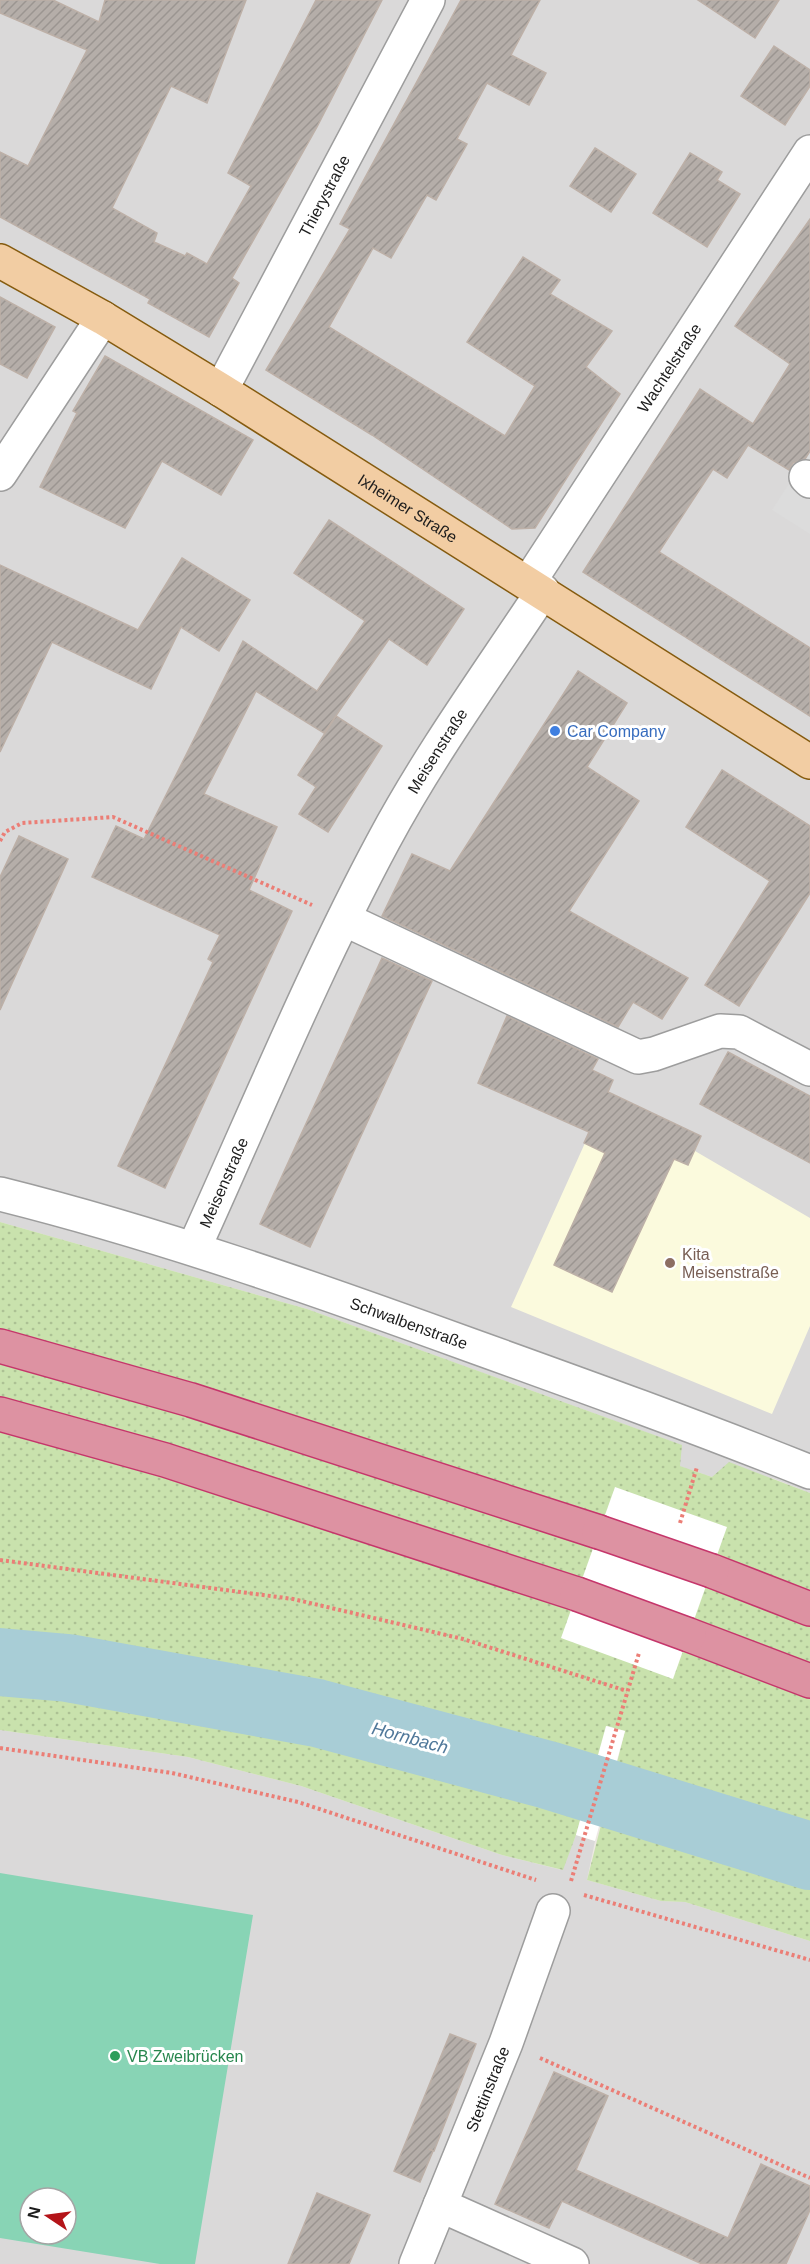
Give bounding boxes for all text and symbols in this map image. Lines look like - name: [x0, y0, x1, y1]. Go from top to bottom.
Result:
- street label: Thierystraße: [296, 152, 353, 240]
- street label: Wachtelstraße: [634, 320, 705, 416]
- street label: Ixheimer Straße: [355, 471, 460, 546]
- street label: Meisenstraße: [404, 705, 471, 797]
- place label: Car Company: [567, 723, 666, 740]
- marker: Car Company: [548, 724, 562, 738]
- street label: Meisenstraße: [196, 1135, 251, 1230]
- place label: Kita Meisenstraße: [682, 1246, 779, 1281]
- marker: Kita Meisenstraße: [663, 1256, 677, 1270]
- street label: Schwalbenstraße: [348, 1295, 470, 1352]
- water label: Hornbach: [370, 1718, 450, 1758]
- street label: Stettinstraße: [463, 2044, 513, 2134]
- place label: VB Zweibrücken: [127, 2048, 244, 2065]
- marker: VB Zweibrücken: [108, 2049, 122, 2063]
- north arrow: [18, 2186, 78, 2246]
- text: N: [24, 2205, 43, 2220]

